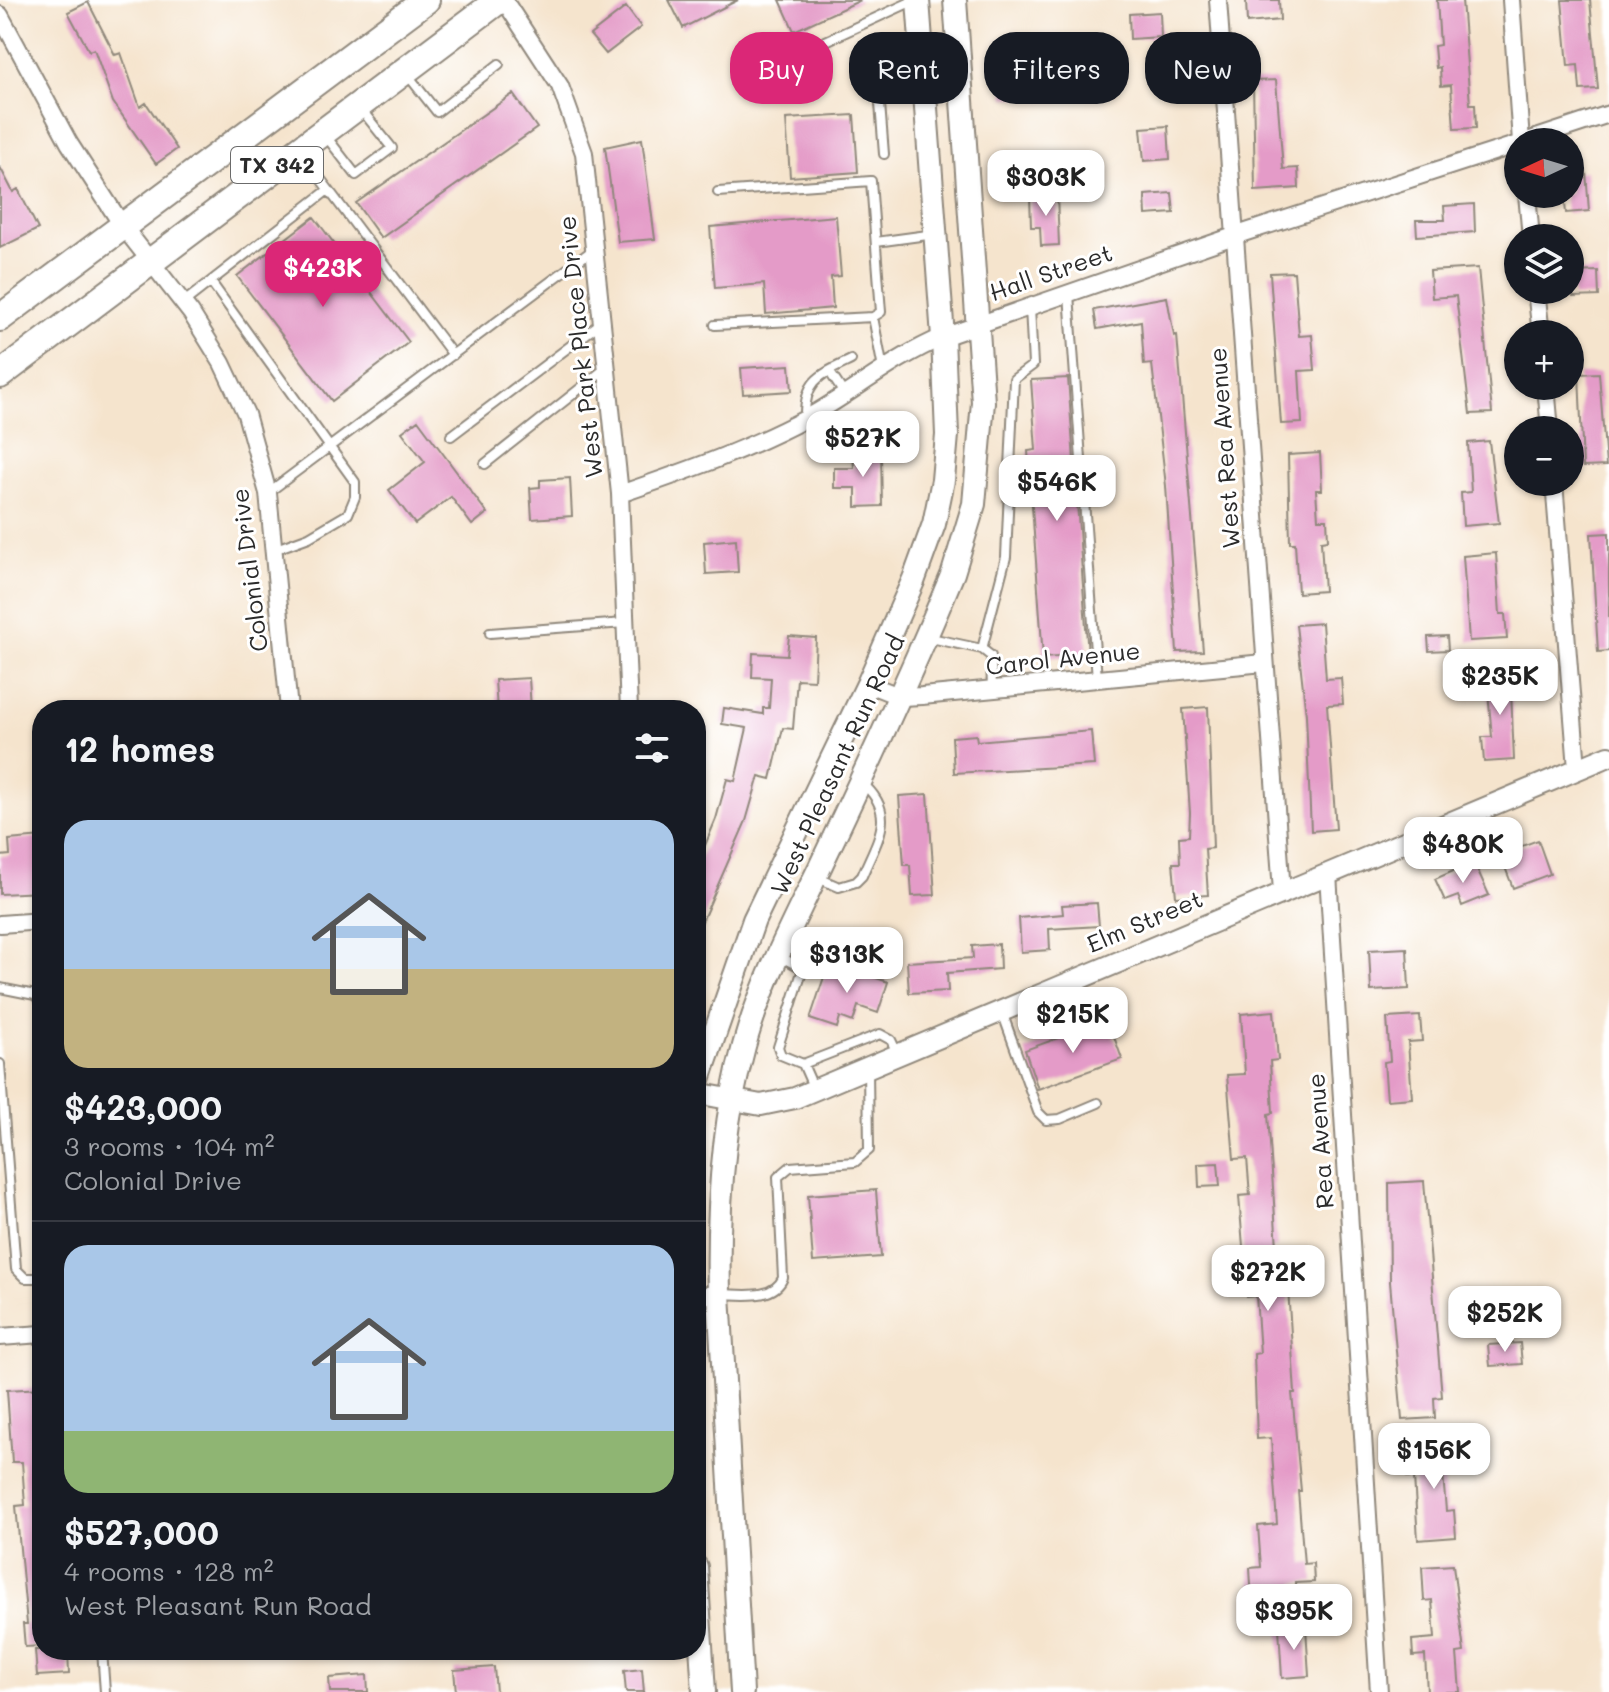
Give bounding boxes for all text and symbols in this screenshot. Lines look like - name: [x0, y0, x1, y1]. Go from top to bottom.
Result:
- chip: Buy: [730, 32, 833, 104]
- chip: Rent: [849, 32, 968, 104]
- chip: Filters: [984, 32, 1129, 104]
- chip: New: [1145, 32, 1261, 104]
- north arrow: [1504, 128, 1584, 208]
- map controls: [1504, 128, 1584, 496]
- road number: TX 342: [231, 147, 323, 183]
- pin: $303K: [990, 150, 1102, 218]
- text: $303K: [1005, 159, 1087, 193]
- street label: West Park Place Drive: [550, 214, 609, 480]
- button: layers: [1504, 224, 1584, 304]
- street label: Hall Street: [985, 236, 1116, 307]
- pin: $423K: [267, 241, 379, 309]
- text: $423K: [283, 250, 363, 284]
- button: +: [1504, 320, 1584, 400]
- street label: West Rea Avenue: [1201, 346, 1246, 550]
- pin: $527K: [807, 411, 919, 479]
- button: −: [1504, 416, 1584, 496]
- text: $527K: [824, 420, 902, 454]
- pin: $546K: [1001, 455, 1113, 523]
- text: $546K: [1017, 464, 1097, 498]
- street label: Colonial Drive: [223, 487, 274, 654]
- street label: West Pleasant Run Road: [763, 629, 911, 900]
- street label: Carol Avenue: [984, 634, 1142, 681]
- pin: $235K: [1444, 649, 1556, 717]
- text: $235K: [1461, 658, 1539, 692]
- text: 12 homes: [64, 726, 215, 771]
- icon: filters: [630, 726, 674, 770]
- pin: $480K: [1407, 817, 1519, 885]
- text: $480K: [1422, 826, 1504, 860]
- icon: home: [297, 872, 441, 1016]
- street label: Elm Street: [1082, 882, 1207, 959]
- pin: $313K: [791, 927, 903, 995]
- text: $313K: [809, 936, 885, 970]
- pin: $215K: [1017, 987, 1129, 1055]
- text: $215K: [1036, 996, 1110, 1030]
- street label: Rea Avenue: [1299, 1072, 1340, 1210]
- text: $423,000: [64, 1084, 222, 1129]
- text: 3 rooms · 104 m²: [64, 1129, 275, 1163]
- text: Colonial Drive: [64, 1163, 242, 1197]
- pin: $272K: [1212, 1245, 1324, 1313]
- text: $272K: [1230, 1254, 1306, 1288]
- pin: $252K: [1449, 1286, 1561, 1354]
- text: $252K: [1466, 1295, 1544, 1329]
- icon: home: [297, 1297, 441, 1441]
- pin: $156K: [1378, 1423, 1490, 1491]
- text: $156K: [1396, 1432, 1472, 1466]
- text: $527,000: [64, 1509, 219, 1554]
- text: 4 rooms · 128 m²: [64, 1554, 274, 1588]
- pin: $395K: [1238, 1584, 1350, 1652]
- text: West Pleasant Run Road: [64, 1588, 371, 1622]
- text: $395K: [1254, 1593, 1334, 1627]

